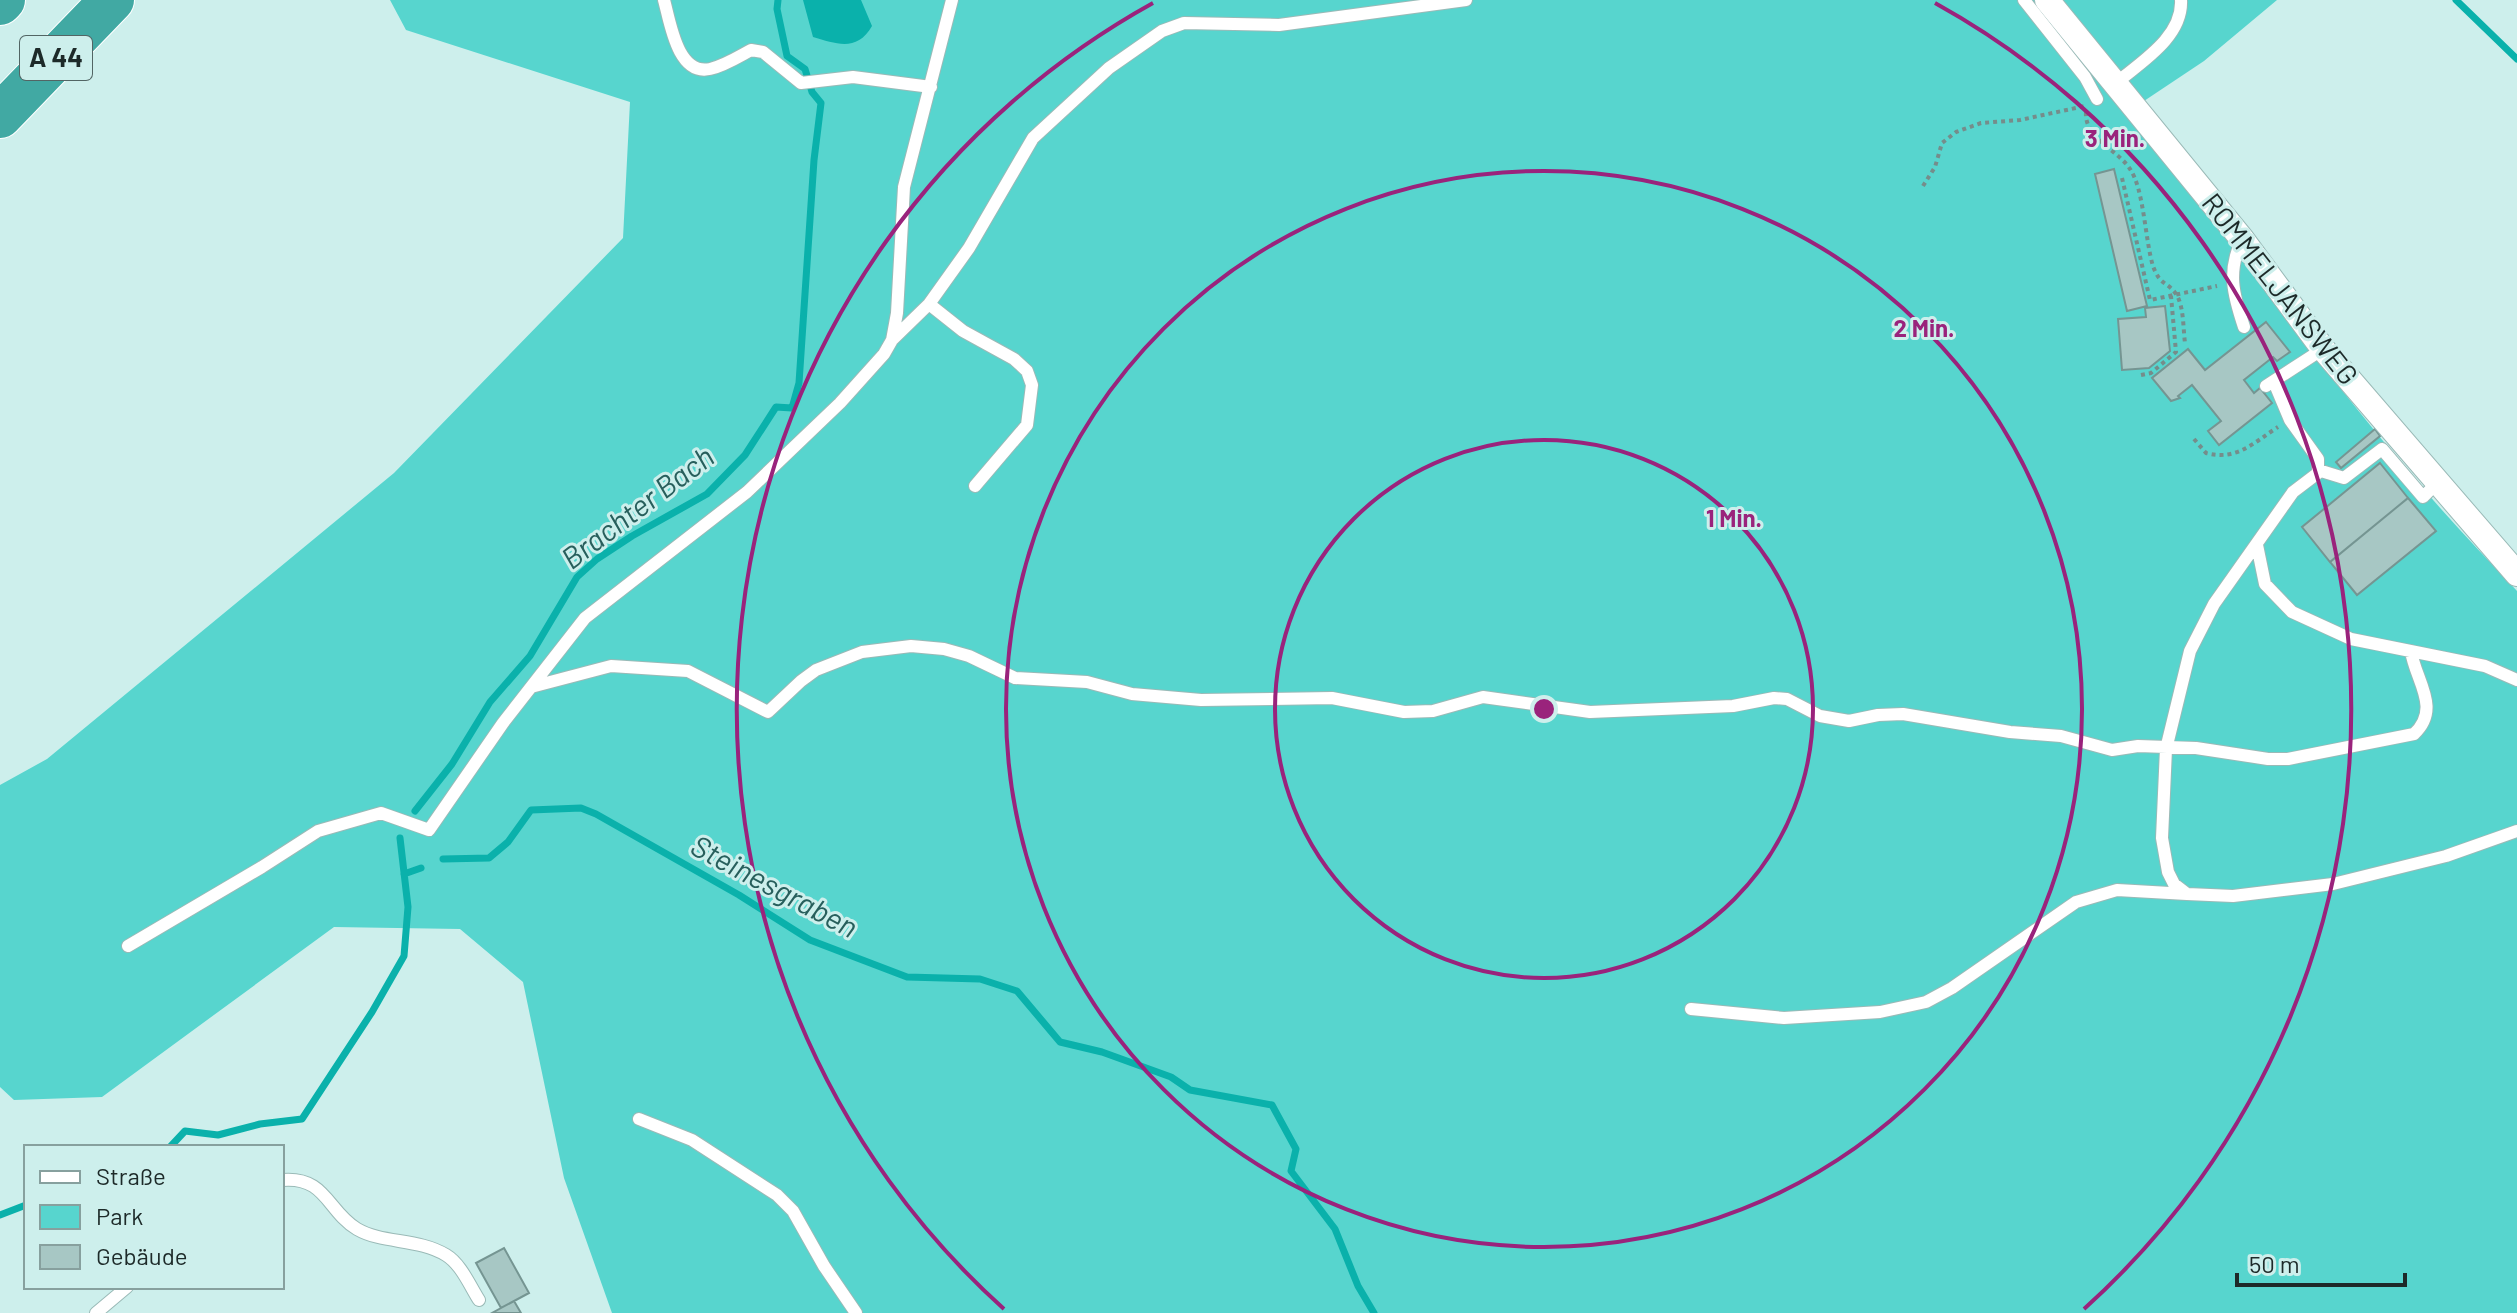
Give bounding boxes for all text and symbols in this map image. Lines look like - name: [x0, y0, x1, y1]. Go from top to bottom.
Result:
- road number: A 44: [20, 36, 92, 80]
- text: 3 Min.: [2085, 123, 2145, 152]
- street label: ROMMELJANSWEG: [2195, 186, 2366, 391]
- text: 2 Min.: [1894, 313, 1954, 342]
- water label: Brachter Bach: [553, 437, 720, 575]
- text: 1 Min.: [1706, 503, 1762, 532]
- centre of rings: [1530, 695, 1558, 723]
- water label: Steinesgraben: [686, 826, 864, 944]
- legend: [24, 1145, 284, 1289]
- text: Straße: [96, 1161, 166, 1190]
- text: Park: [96, 1201, 143, 1230]
- scale bar: [2237, 1237, 2405, 1287]
- text: Gebäude: [96, 1241, 188, 1270]
- text: 50 m: [2249, 1249, 2300, 1278]

